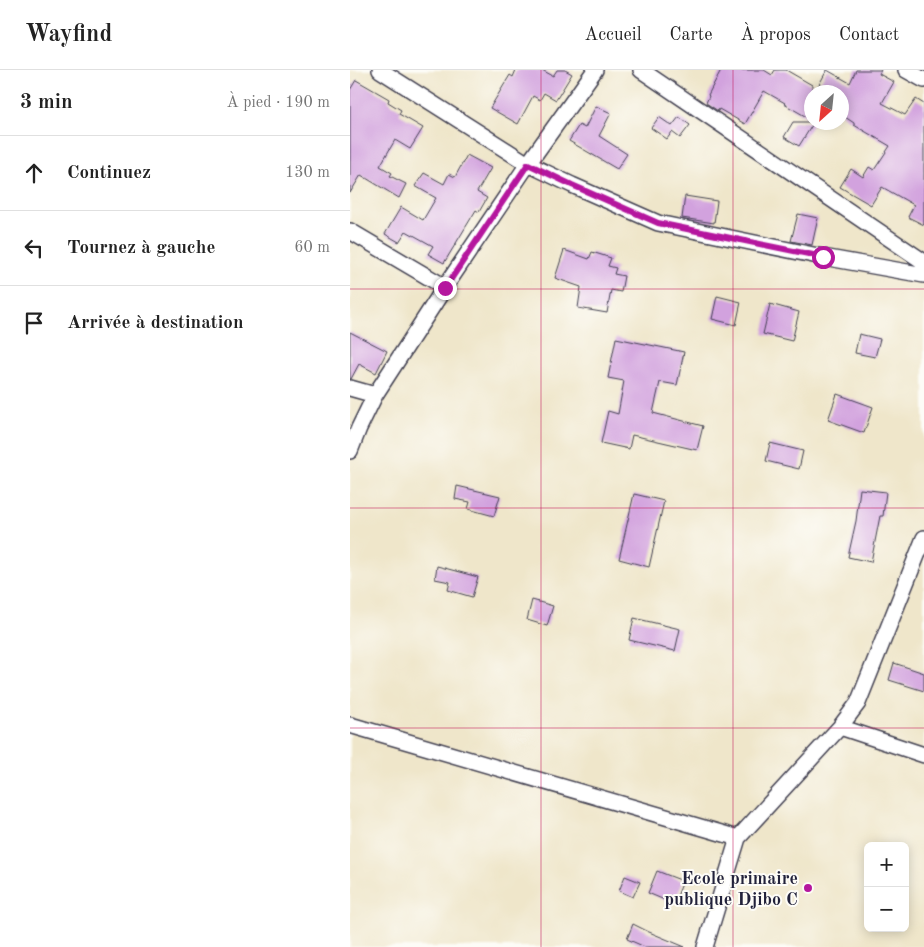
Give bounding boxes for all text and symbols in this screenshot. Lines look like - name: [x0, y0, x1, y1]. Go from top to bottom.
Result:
- text: Wayfind: [25, 23, 112, 47]
- text: Accueil: [584, 26, 642, 44]
- text: Carte: [670, 26, 712, 44]
- text: À propos: [740, 26, 811, 44]
- text: Contact: [839, 26, 899, 44]
- north arrow: [804, 85, 849, 130]
- text: 3 min: [20, 92, 73, 113]
- text: À pied · 190 m: [227, 95, 330, 111]
- icon: ahead: [20, 159, 48, 187]
- text: Continuez: [67, 164, 151, 183]
- text: 130 m: [285, 165, 330, 181]
- icon: left: [20, 234, 48, 262]
- text: Tournez à gauche: [67, 239, 215, 258]
- text: 60 m: [294, 240, 330, 256]
- route start: [812, 246, 835, 269]
- route end: [434, 277, 457, 300]
- icon: arrive: [20, 309, 48, 337]
- text: Arrivée à destination: [67, 314, 243, 333]
- map controls: [864, 842, 909, 932]
- button: +: [864, 842, 909, 887]
- place label: Ecole primaire publique Djibo C: [664, 870, 798, 909]
- marker: Ecole primaire publique Djibo C: [802, 882, 814, 894]
- button: −: [864, 887, 909, 932]

